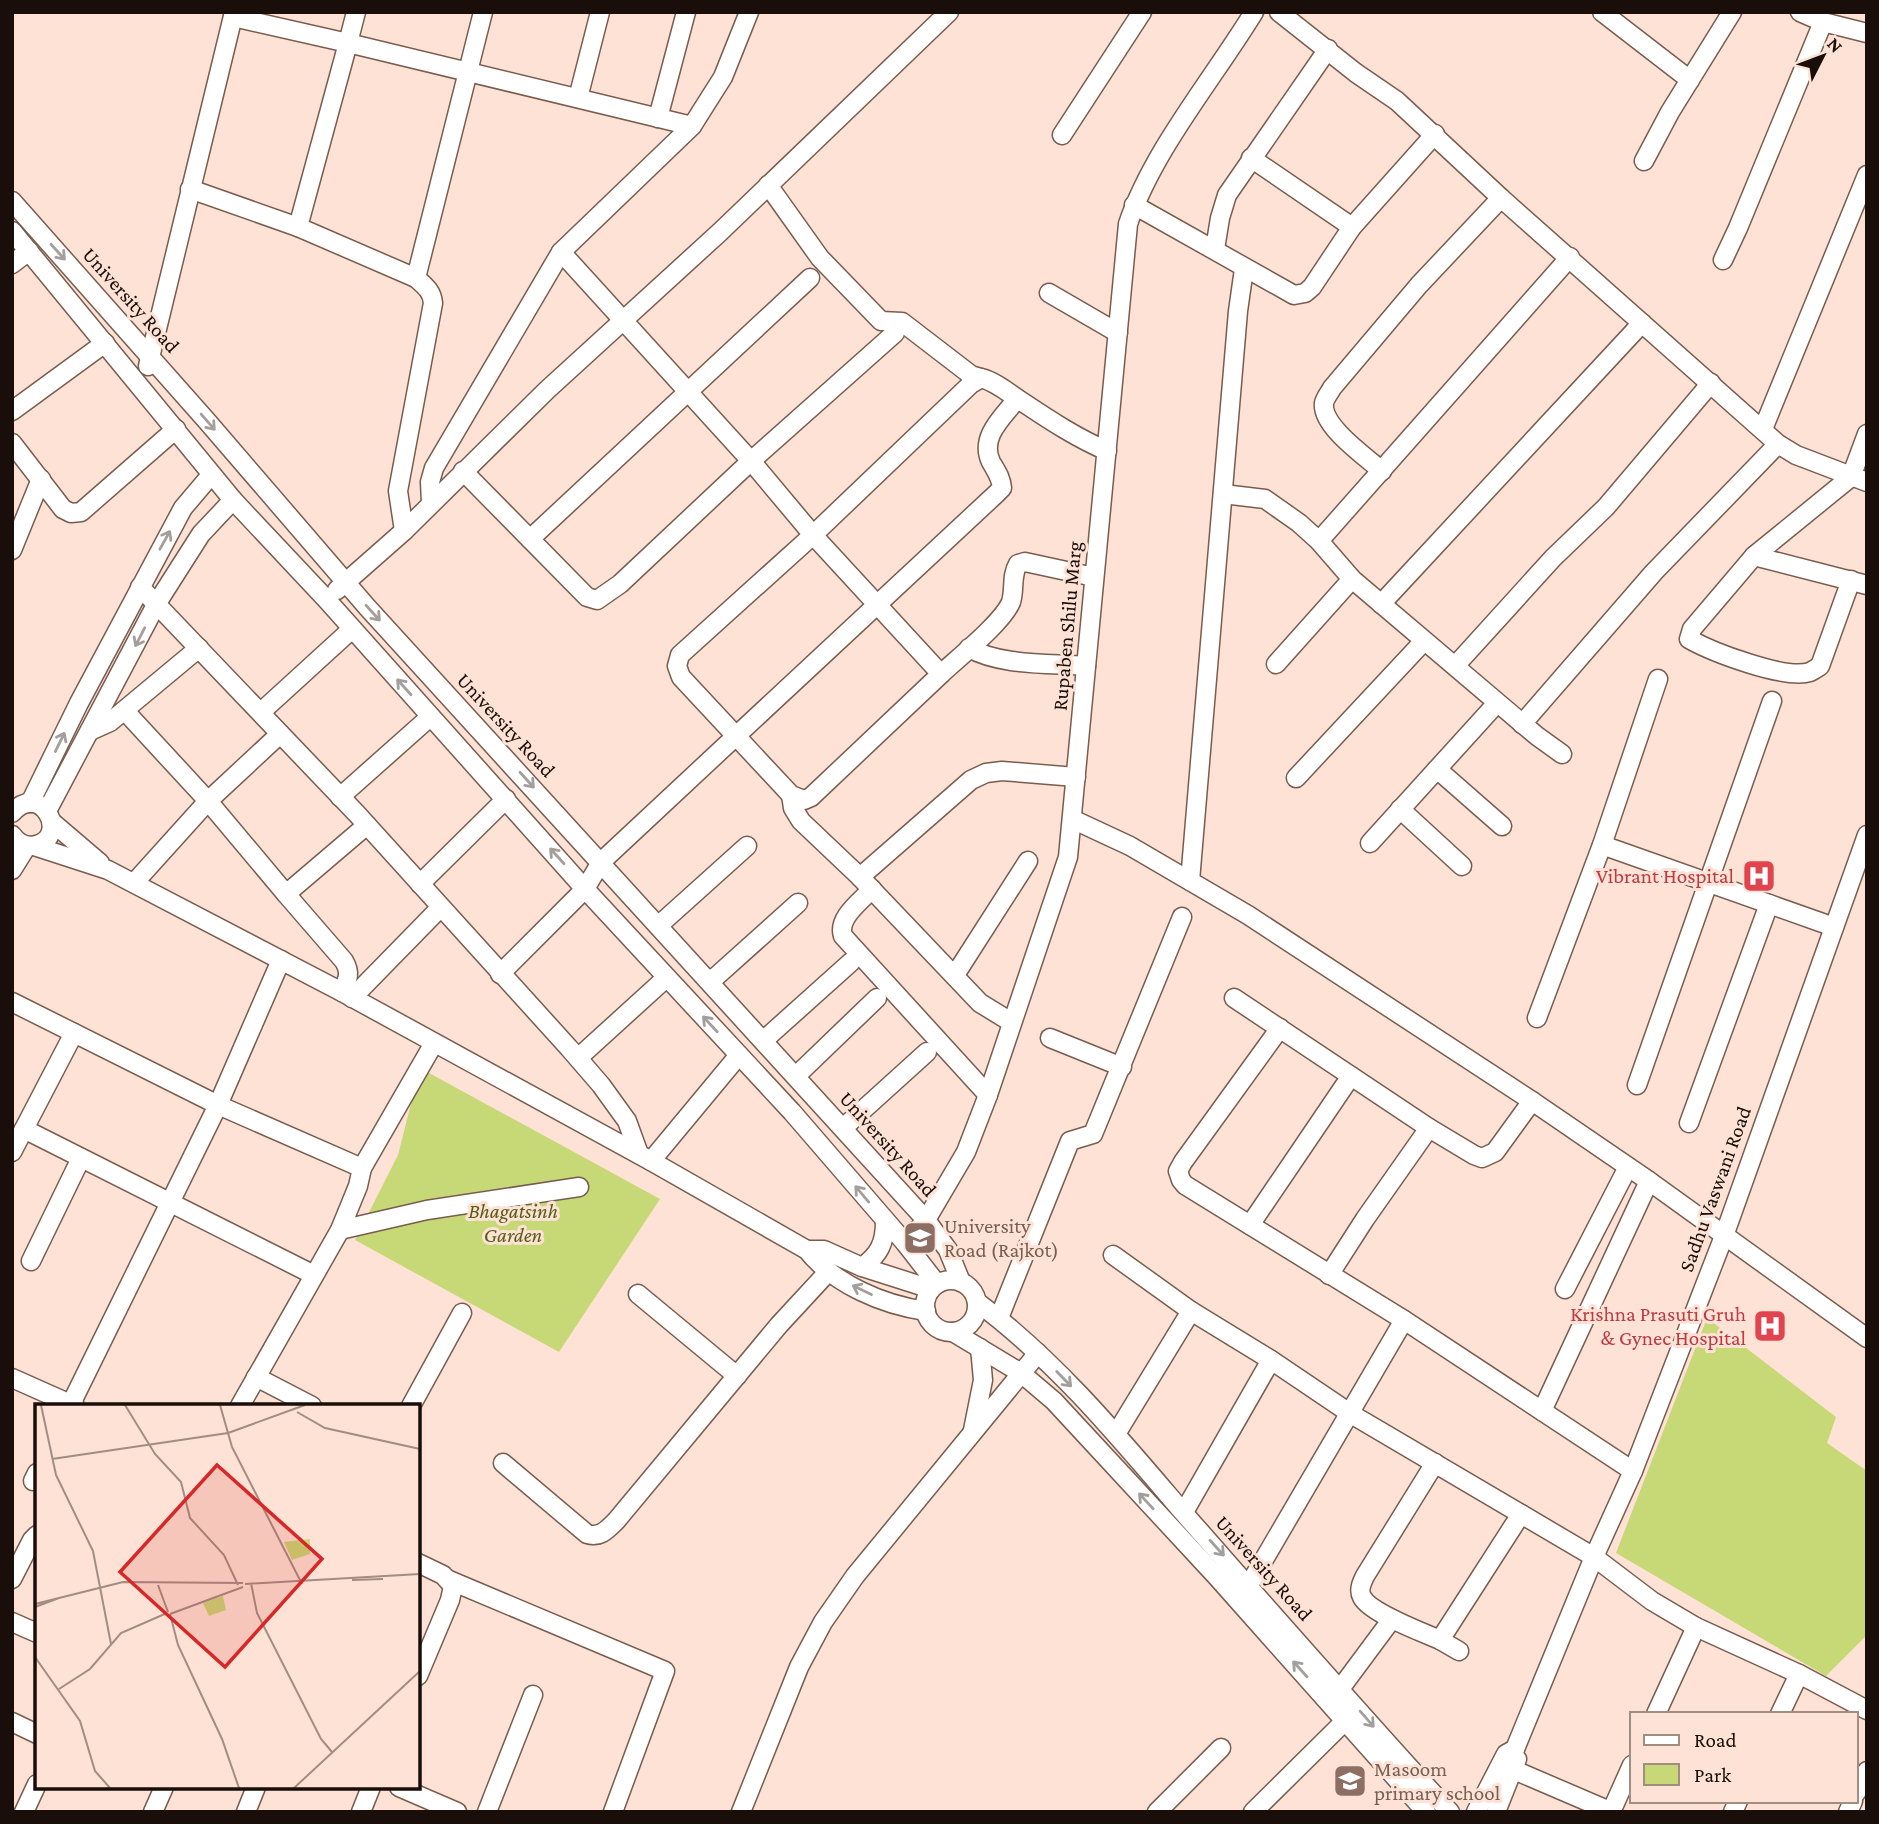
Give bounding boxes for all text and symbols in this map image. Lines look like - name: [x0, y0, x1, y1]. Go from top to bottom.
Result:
- north arrow: [1788, 21, 1858, 91]
- text: N: [1823, 33, 1847, 57]
- street label: University Road: [78, 242, 184, 358]
- one-way arrow: [49, 243, 66, 260]
- one-way arrow: [200, 413, 216, 431]
- one-way arrow: [159, 530, 173, 551]
- street label: Rupaben Shilu Marg: [1048, 540, 1086, 712]
- one-way arrow: [364, 604, 381, 621]
- one-way arrow: [133, 626, 147, 647]
- street label: University Road: [452, 668, 560, 782]
- one-way arrow: [396, 679, 412, 697]
- one-way arrow: [53, 732, 67, 753]
- one-way arrow: [519, 771, 535, 789]
- one-way arrow: [548, 848, 565, 865]
- hospital icon: Vibrant Hospital: [1740, 857, 1778, 895]
- place label: Vibrant Hospital: [1596, 864, 1734, 888]
- one-way arrow: [702, 1015, 718, 1033]
- street label: University Road: [835, 1086, 941, 1202]
- street label: Sadhu Vaswani Road: [1674, 1103, 1756, 1275]
- one-way arrow: [854, 1185, 870, 1203]
- park label: Bhagatsinh Garden: [468, 1199, 558, 1247]
- place label: University Road (Rajkot): [944, 1214, 1059, 1262]
- school or university icon: University Road (Rajkot): [901, 1219, 939, 1257]
- one-way arrow: [852, 1282, 873, 1296]
- place label: Krishna Prasuti Gruh & Gynec Hospital: [1570, 1302, 1746, 1350]
- hospital icon: Krishna Prasuti Gruh & Gynec Hospital: [1751, 1307, 1789, 1345]
- one-way arrow: [1056, 1370, 1073, 1387]
- inset map: [35, 1404, 420, 1789]
- one-way arrow: [1138, 1493, 1155, 1510]
- street label: University Road: [1211, 1510, 1317, 1626]
- one-way arrow: [1208, 1539, 1225, 1556]
- one-way arrow: [1292, 1660, 1308, 1678]
- one-way arrow: [1359, 1710, 1375, 1728]
- legend: [1630, 1712, 1858, 1803]
- text: Road: [1694, 1728, 1737, 1752]
- place label: Masoom primary school: [1374, 1757, 1500, 1805]
- school or university icon: Masoom primary school: [1331, 1762, 1369, 1800]
- text: Park: [1694, 1763, 1731, 1787]

